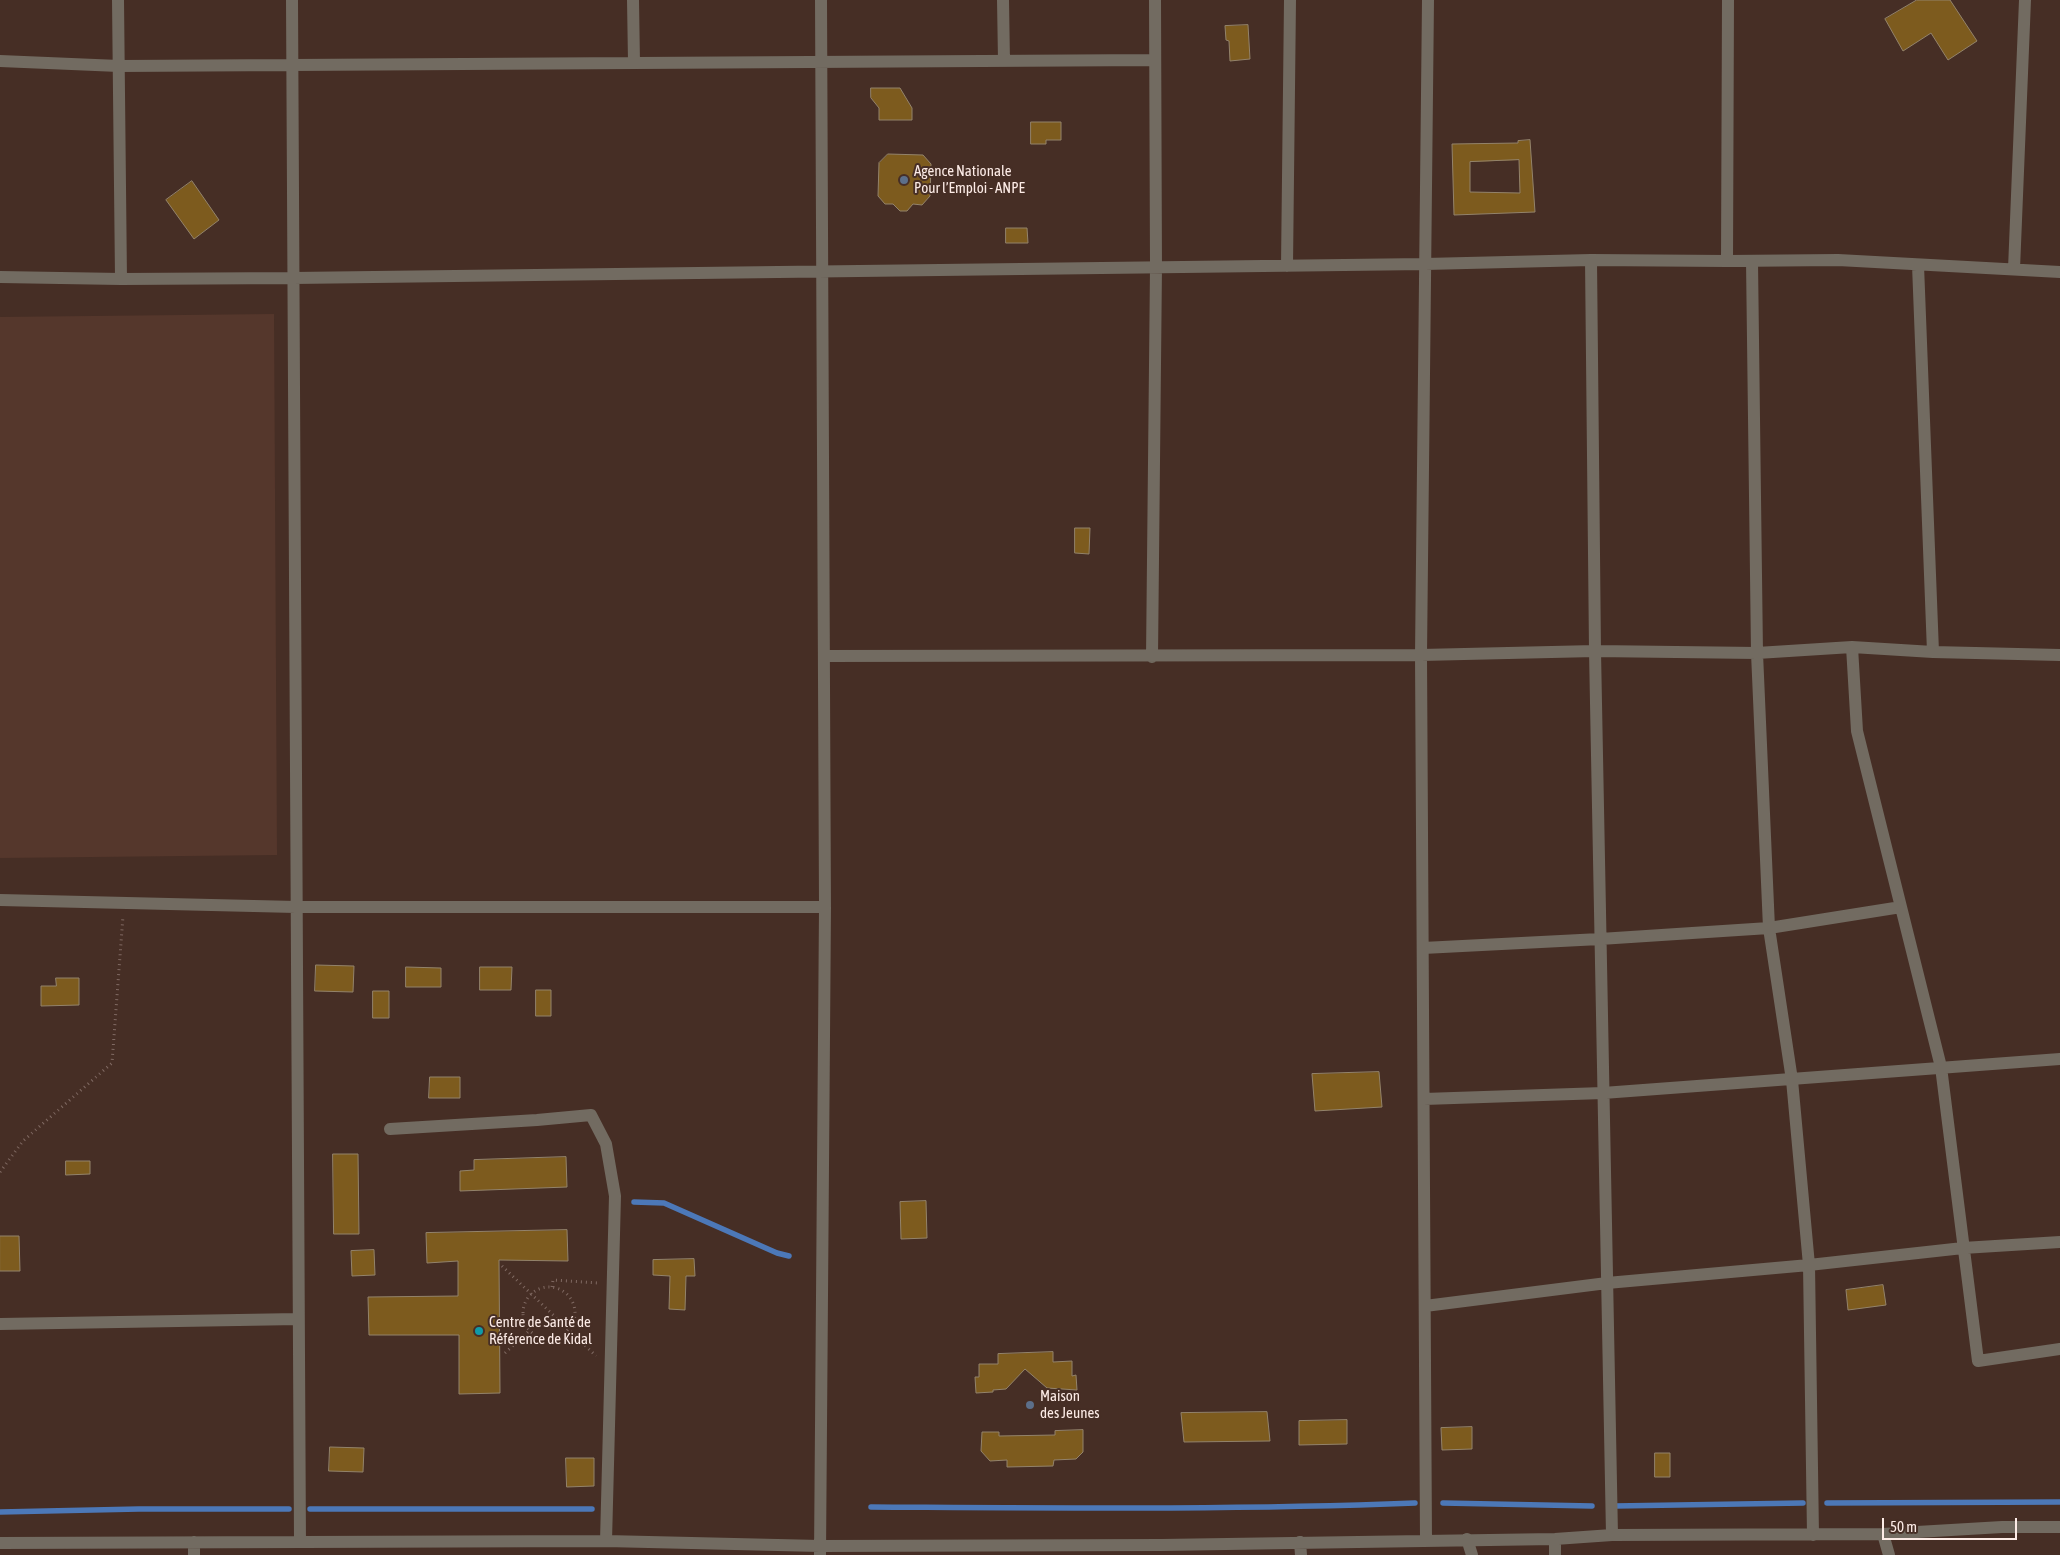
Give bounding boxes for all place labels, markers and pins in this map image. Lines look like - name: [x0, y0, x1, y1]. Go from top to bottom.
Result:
- place label: Agence Nationale Pour l’Emploi - ANPE: [914, 162, 1025, 197]
- marker: Agence Nationale Pour l’Emploi - ANPE: [898, 174, 910, 186]
- place label: Centre de Santé de Référence de Kidal: [489, 1313, 592, 1348]
- marker: Centre de Santé de Référence de Kidal: [473, 1325, 485, 1337]
- place label: Maison des Jeunes: [1040, 1387, 1100, 1422]
- marker: Maison des Jeunes: [1024, 1399, 1036, 1411]

